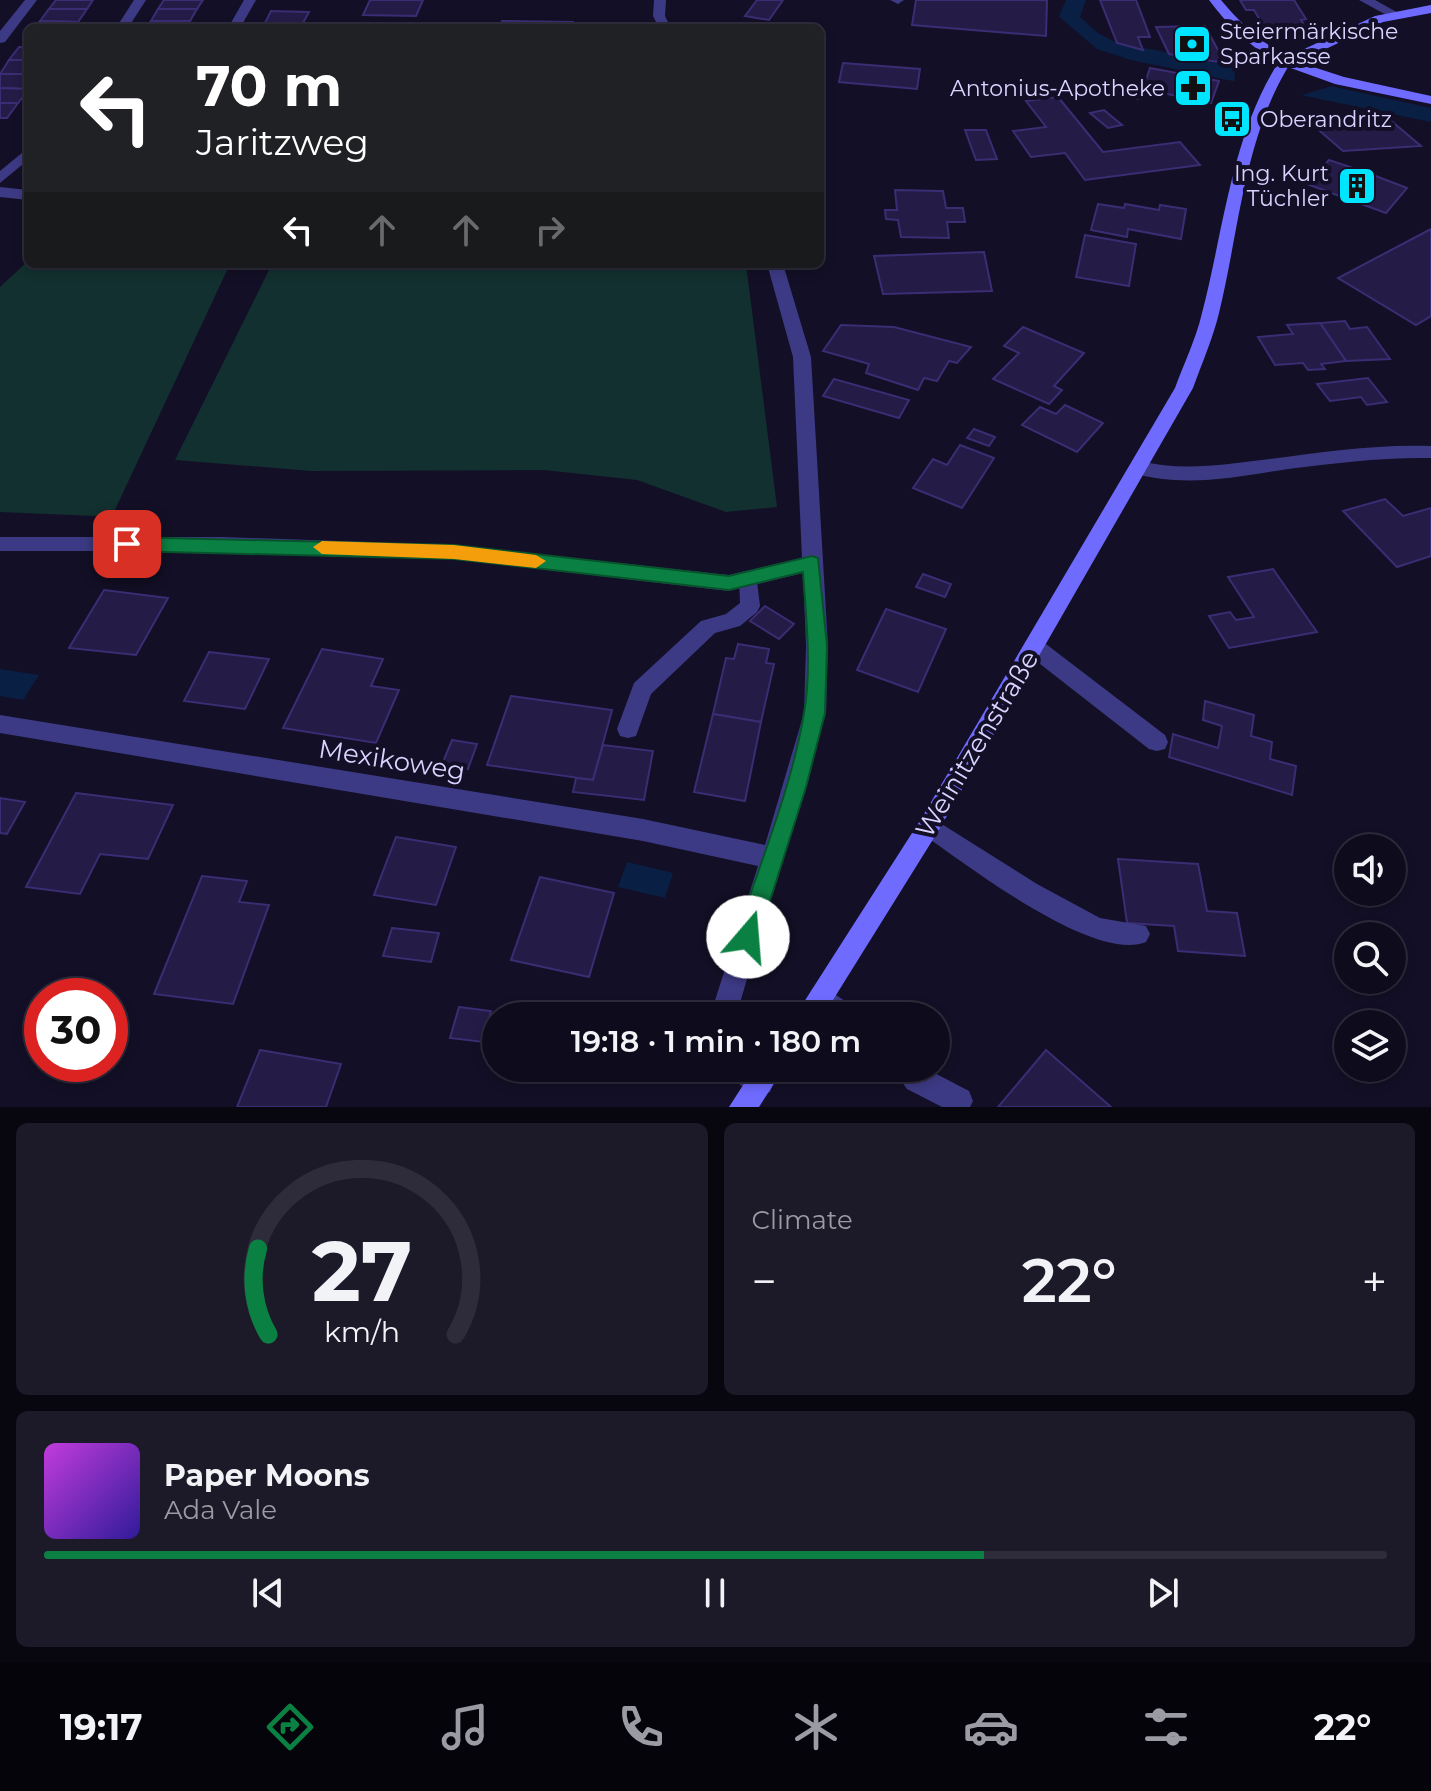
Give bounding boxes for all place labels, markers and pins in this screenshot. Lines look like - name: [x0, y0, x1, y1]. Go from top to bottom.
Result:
- place label: Steiermärkische Sparkasse: [1220, 18, 1398, 70]
- bank icon: Steiermärkische Sparkasse: [1171, 23, 1213, 65]
- pharmacy icon: Antonius-Apotheke: [1172, 67, 1214, 109]
- place label: Antonius-Apotheke: [950, 75, 1165, 102]
- bus stop icon: Oberandritz: [1211, 98, 1253, 140]
- place label: Oberandritz: [1260, 106, 1392, 133]
- place label: Ing. Kurt Tüchler: [1234, 160, 1329, 212]
- building icon: Ing. Kurt Tüchler: [1336, 165, 1378, 207]
- pin: [93, 510, 161, 578]

